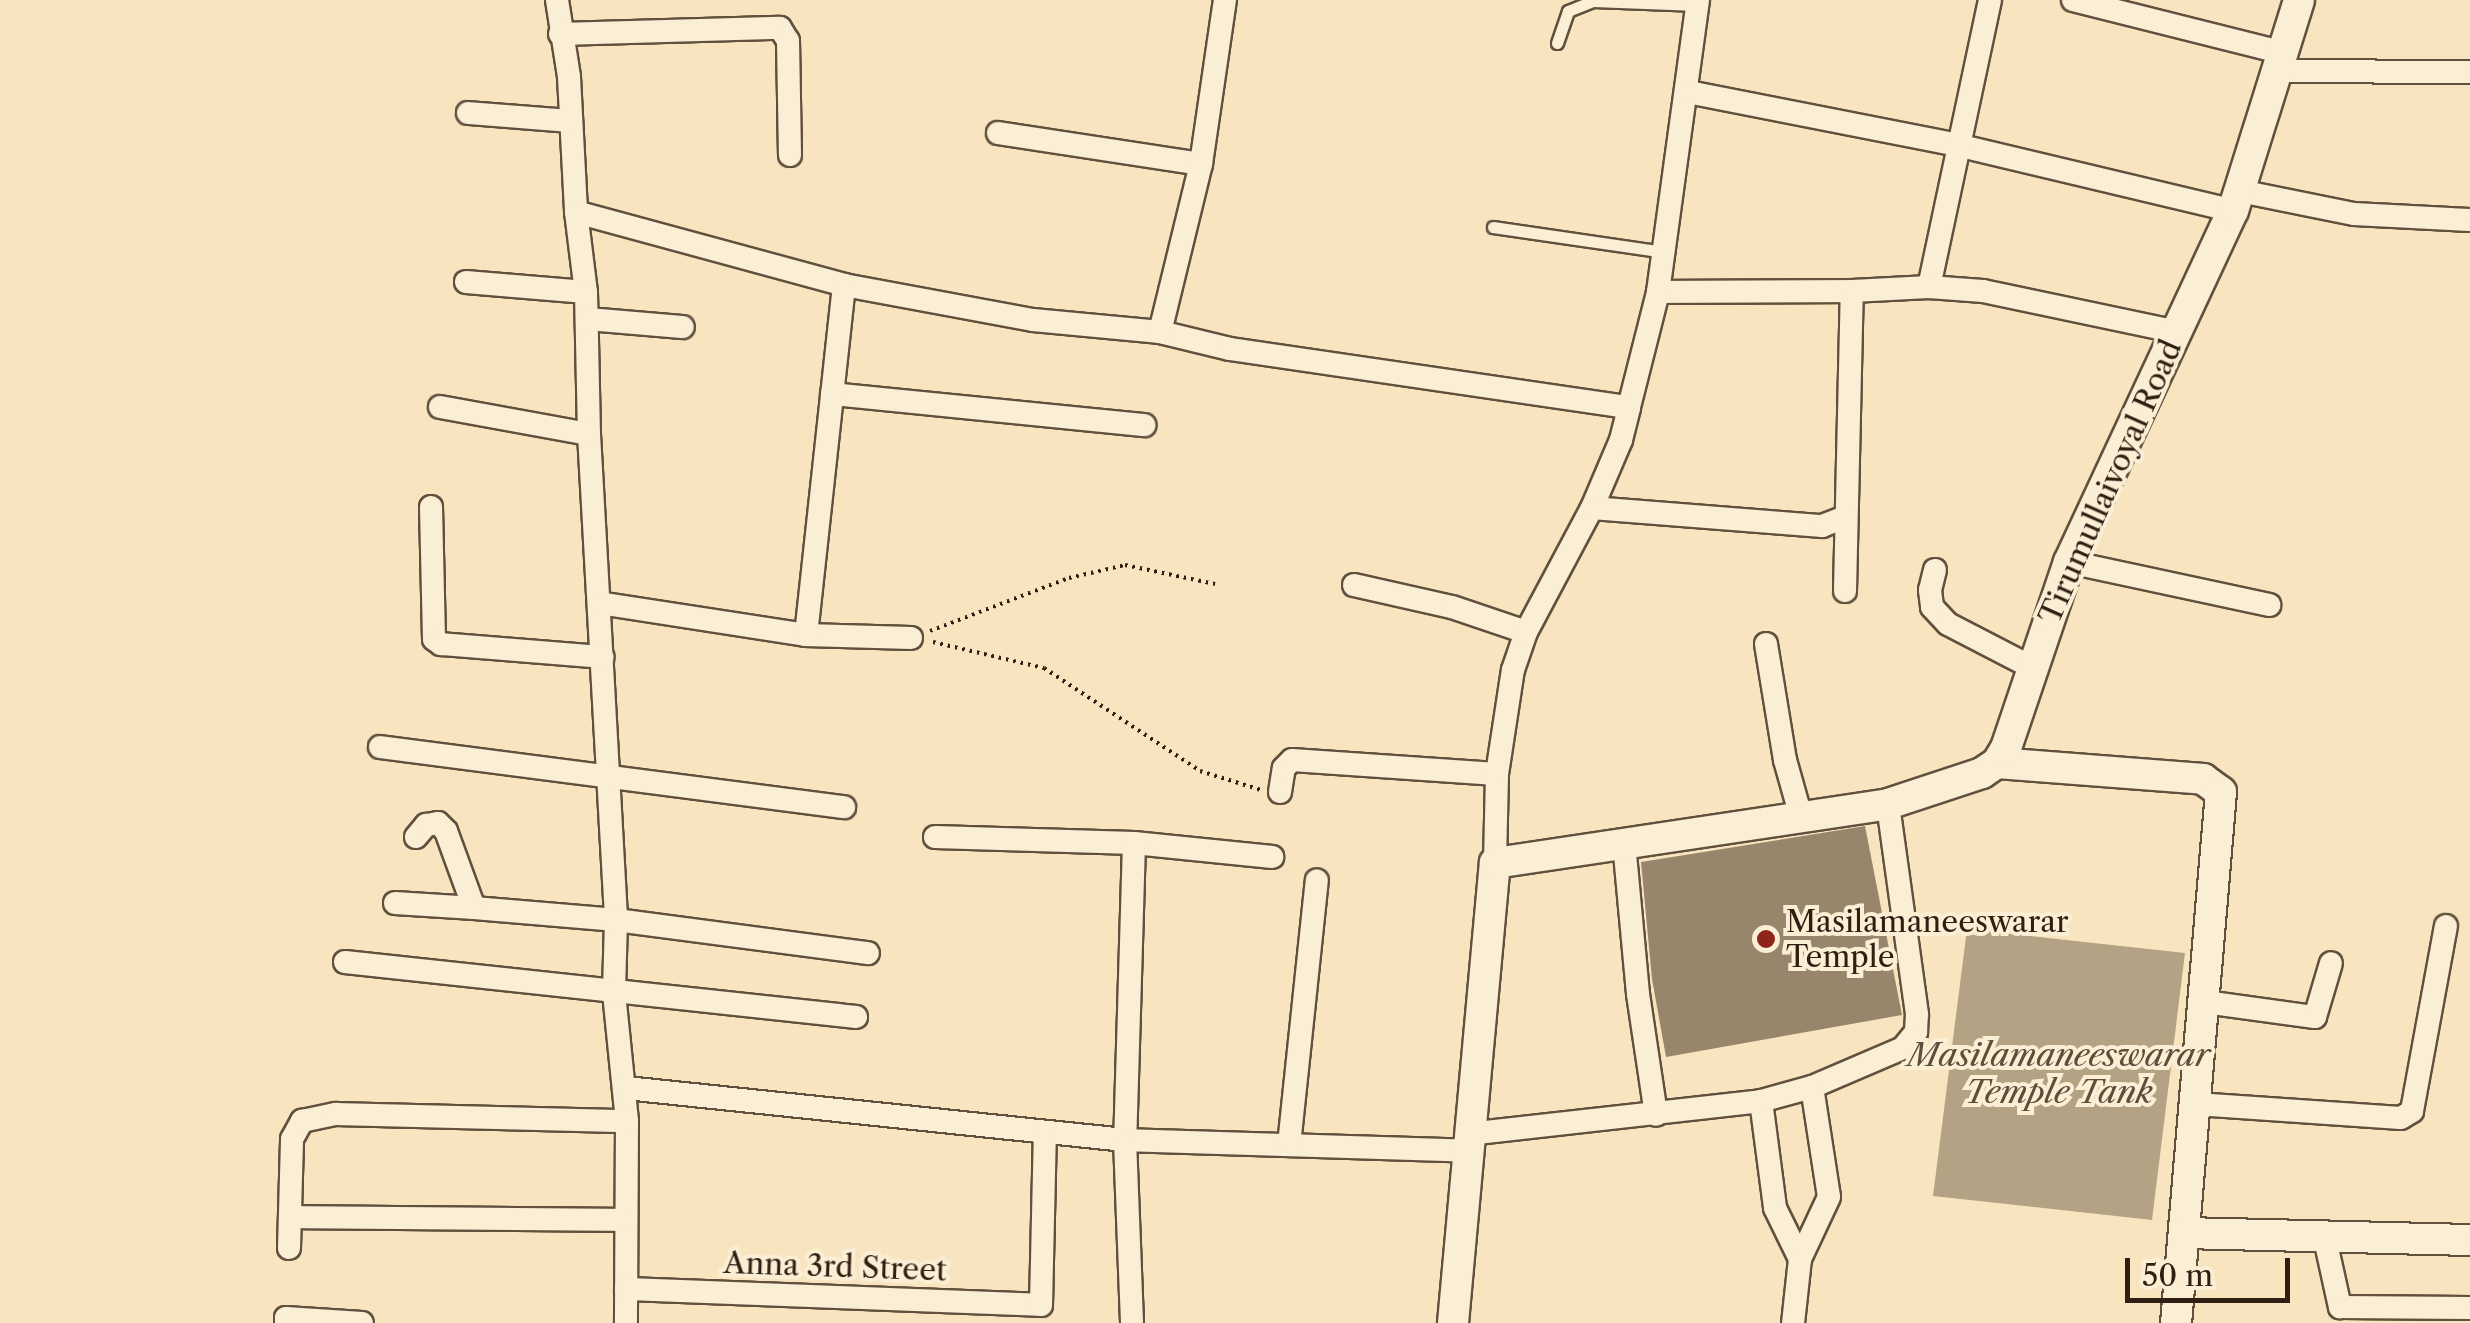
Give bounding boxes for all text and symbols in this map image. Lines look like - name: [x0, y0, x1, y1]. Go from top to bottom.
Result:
- street label: Tirumullaivoyal Road: [2032, 335, 2190, 629]
- place label: Masilamaneeswarar Temple: [1786, 904, 2069, 974]
- marker: Masilamaneeswarar Temple: [1755, 928, 1777, 950]
- water label: Masilamaneeswarar Temple Tank: [1908, 1037, 2210, 1112]
- scale bar: [2130, 1238, 2295, 1300]
- street label: Anna 3rd Street: [723, 1245, 947, 1289]
- text: 50 m: [2142, 1257, 2213, 1294]

